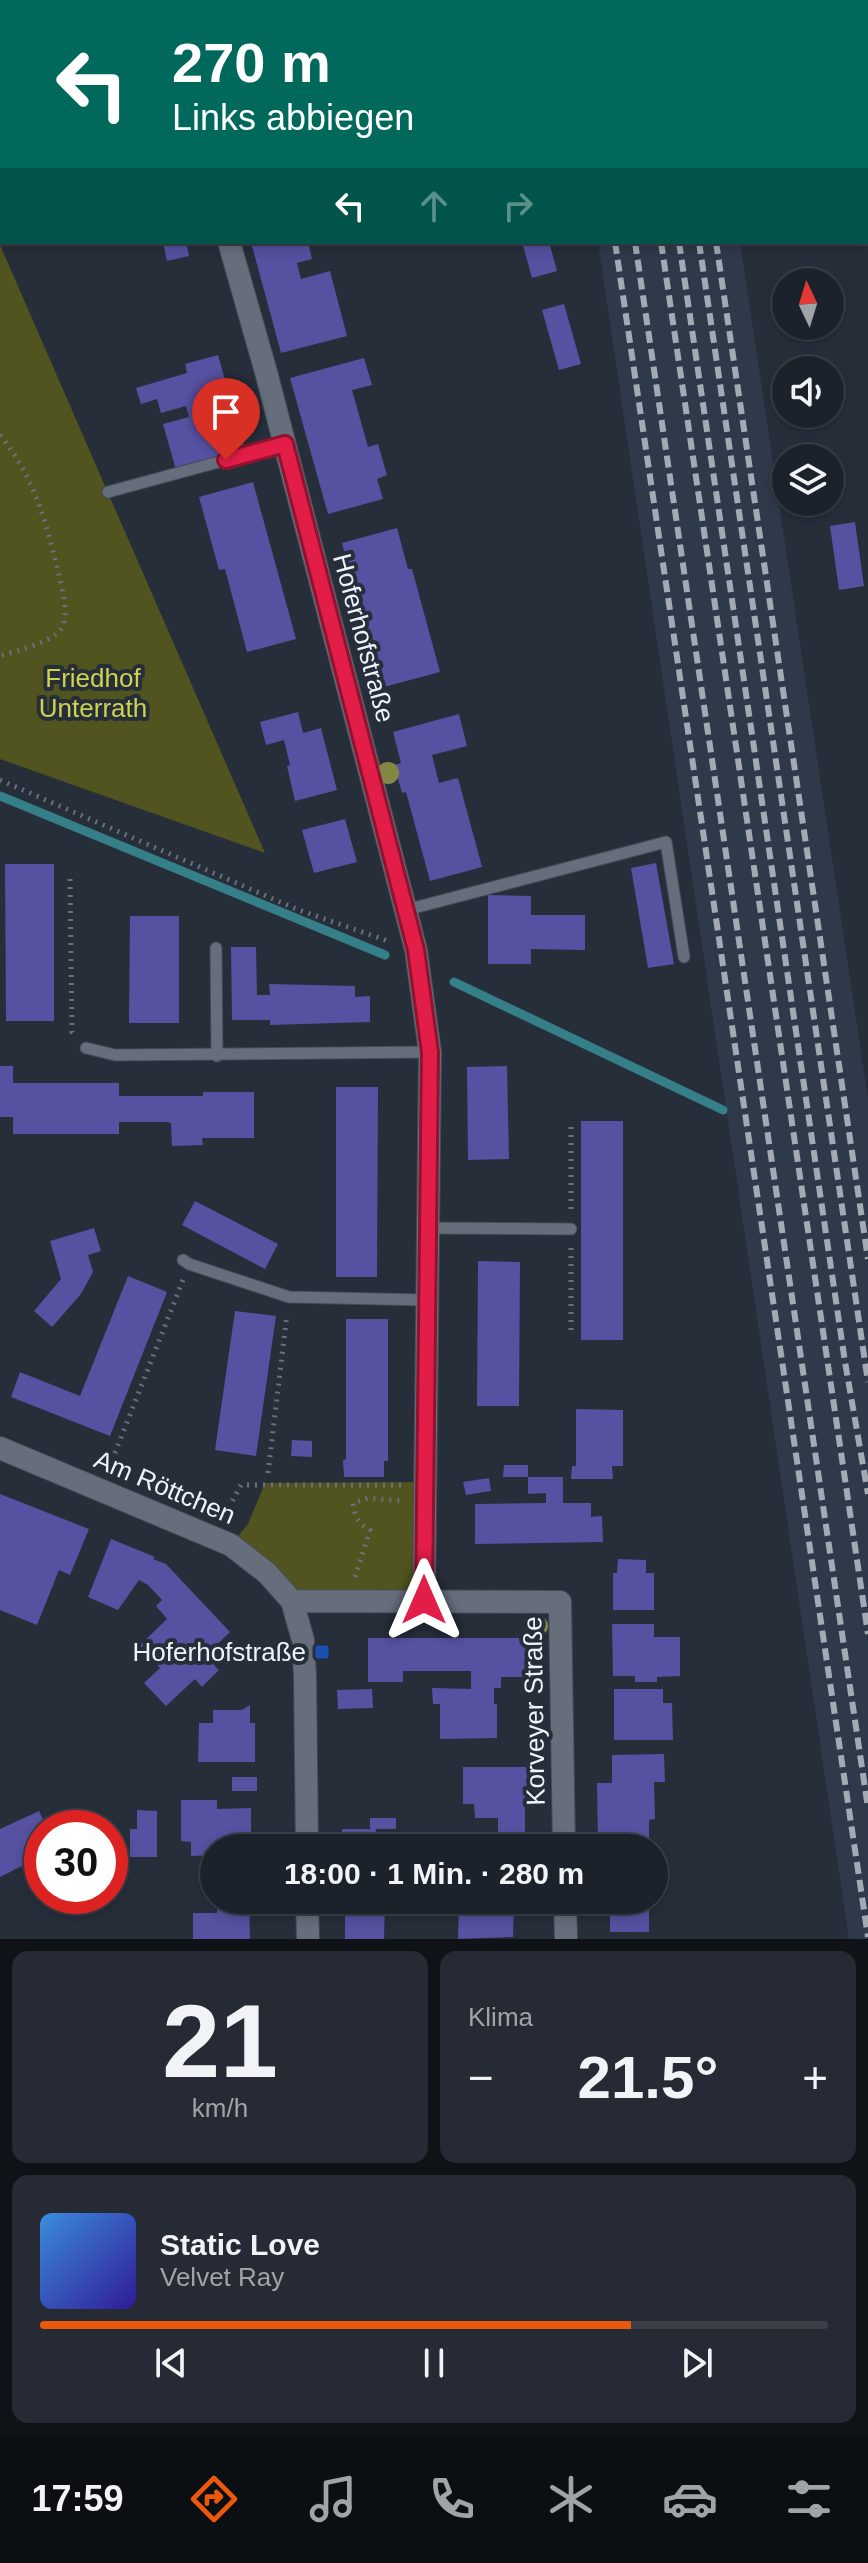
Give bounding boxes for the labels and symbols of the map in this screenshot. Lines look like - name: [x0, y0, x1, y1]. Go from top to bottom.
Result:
- north arrow: [772, 268, 844, 340]
- pin: [192, 378, 260, 460]
- street label: Hoferhofstraße: [327, 550, 401, 726]
- park label: Friedhof Unterrath: [39, 663, 147, 723]
- street label: Am Röttchen: [90, 1444, 240, 1530]
- position arrow: [382, 1558, 466, 1642]
- street label: Korveyer Straße: [517, 1616, 551, 1806]
- place label: Hoferhofstraße: [133, 1637, 306, 1667]
- marker: Hoferhofstraße: [313, 1643, 331, 1661]
- speed limit sign: 30: [24, 1810, 128, 1914]

